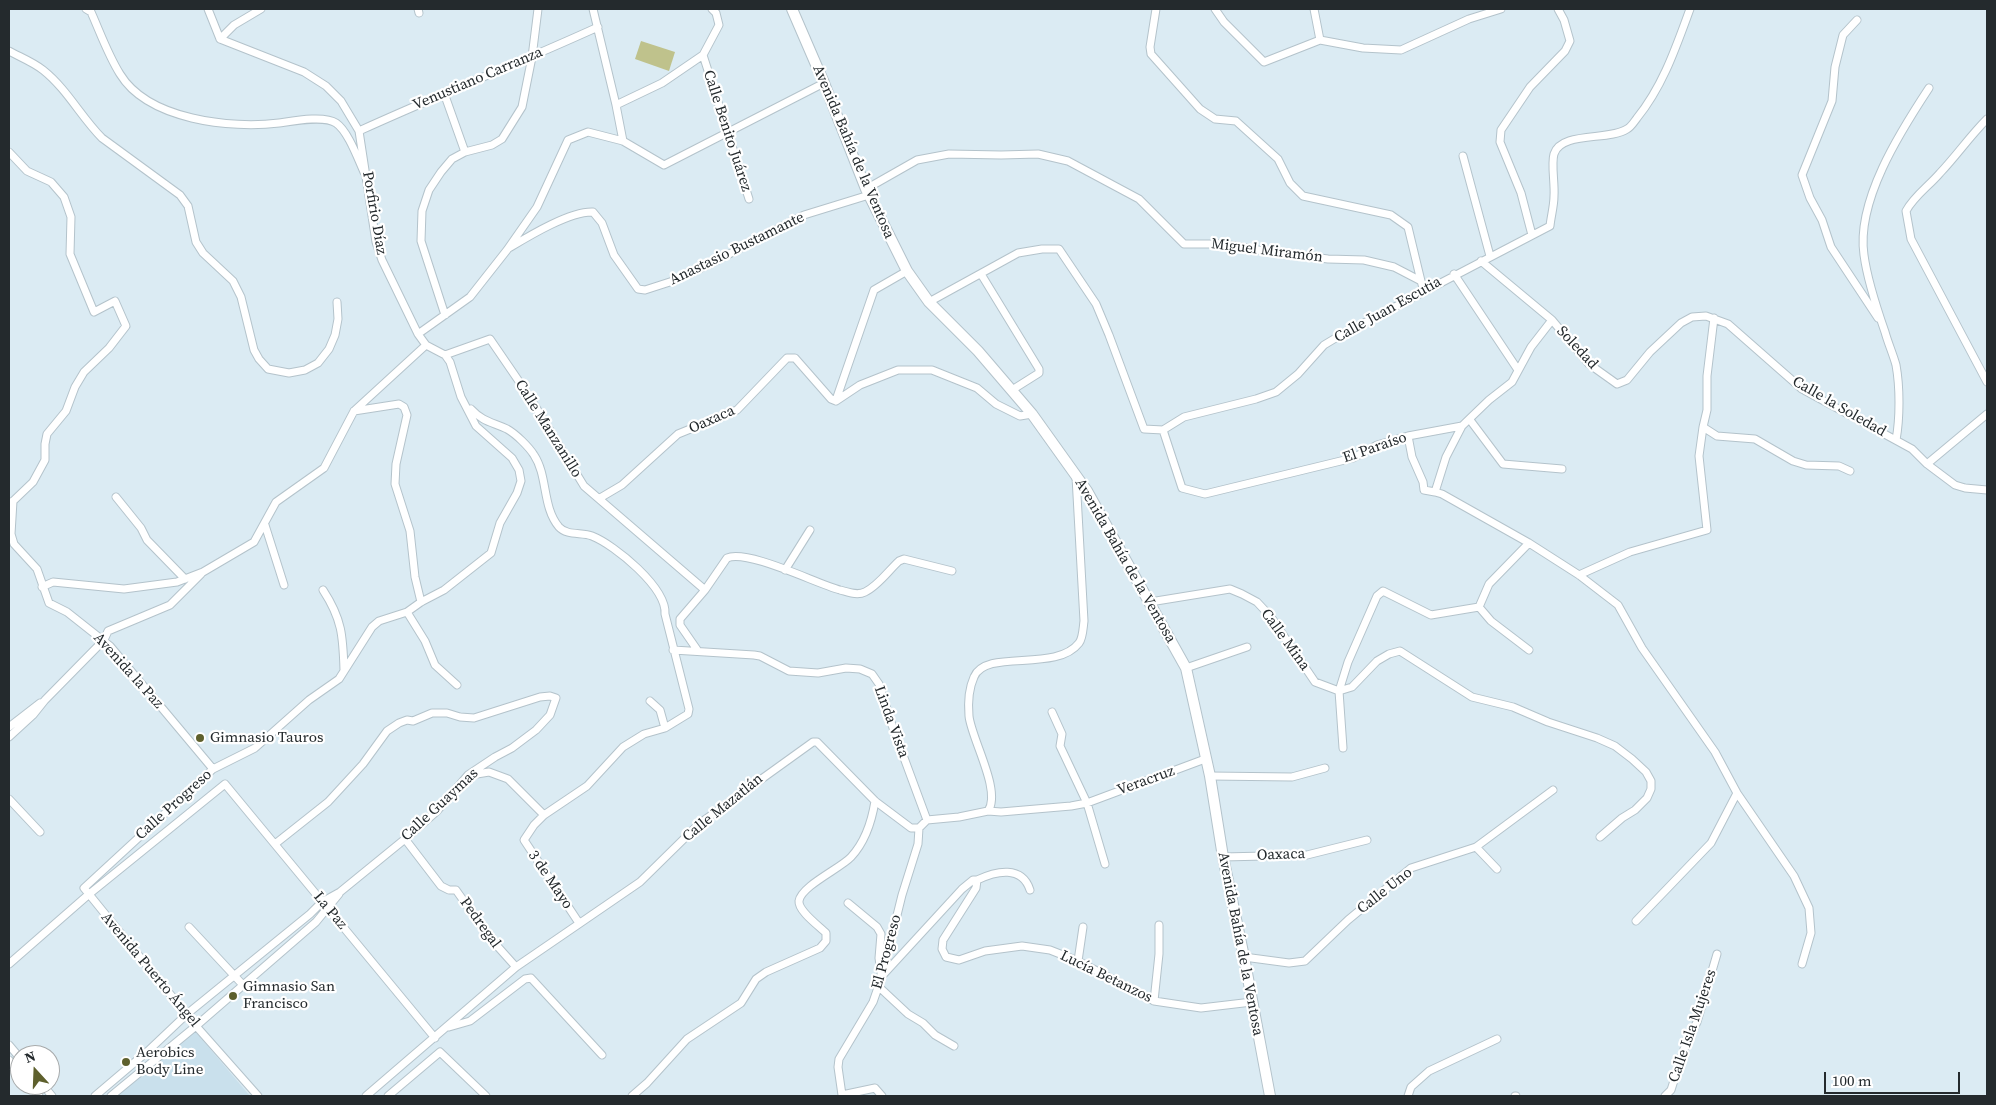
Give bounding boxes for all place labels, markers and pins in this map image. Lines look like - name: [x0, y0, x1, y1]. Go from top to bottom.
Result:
- place label: Gimnasio Tauros: [210, 729, 323, 747]
- marker: Gimnasio Tauros: [194, 732, 206, 744]
- place label: Gimnasio San Francisco: [243, 978, 335, 1013]
- marker: Gimnasio San Francisco: [227, 990, 239, 1002]
- place label: Aerobics Body Line: [136, 1044, 203, 1079]
- marker: Aerobics Body Line: [120, 1056, 132, 1068]

